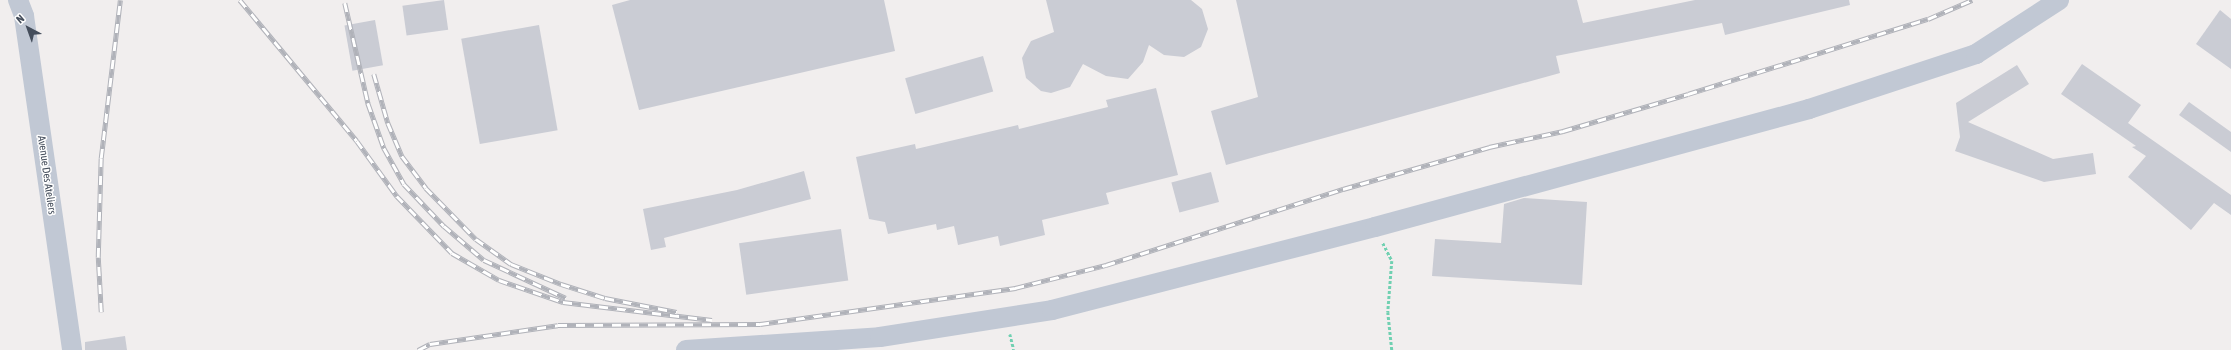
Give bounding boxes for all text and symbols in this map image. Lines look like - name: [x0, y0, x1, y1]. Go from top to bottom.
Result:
- north arrow: [8, 8, 48, 48]
- text: N: [14, 12, 27, 26]
- street label: Avenue Des Ateliers: [35, 135, 59, 215]

